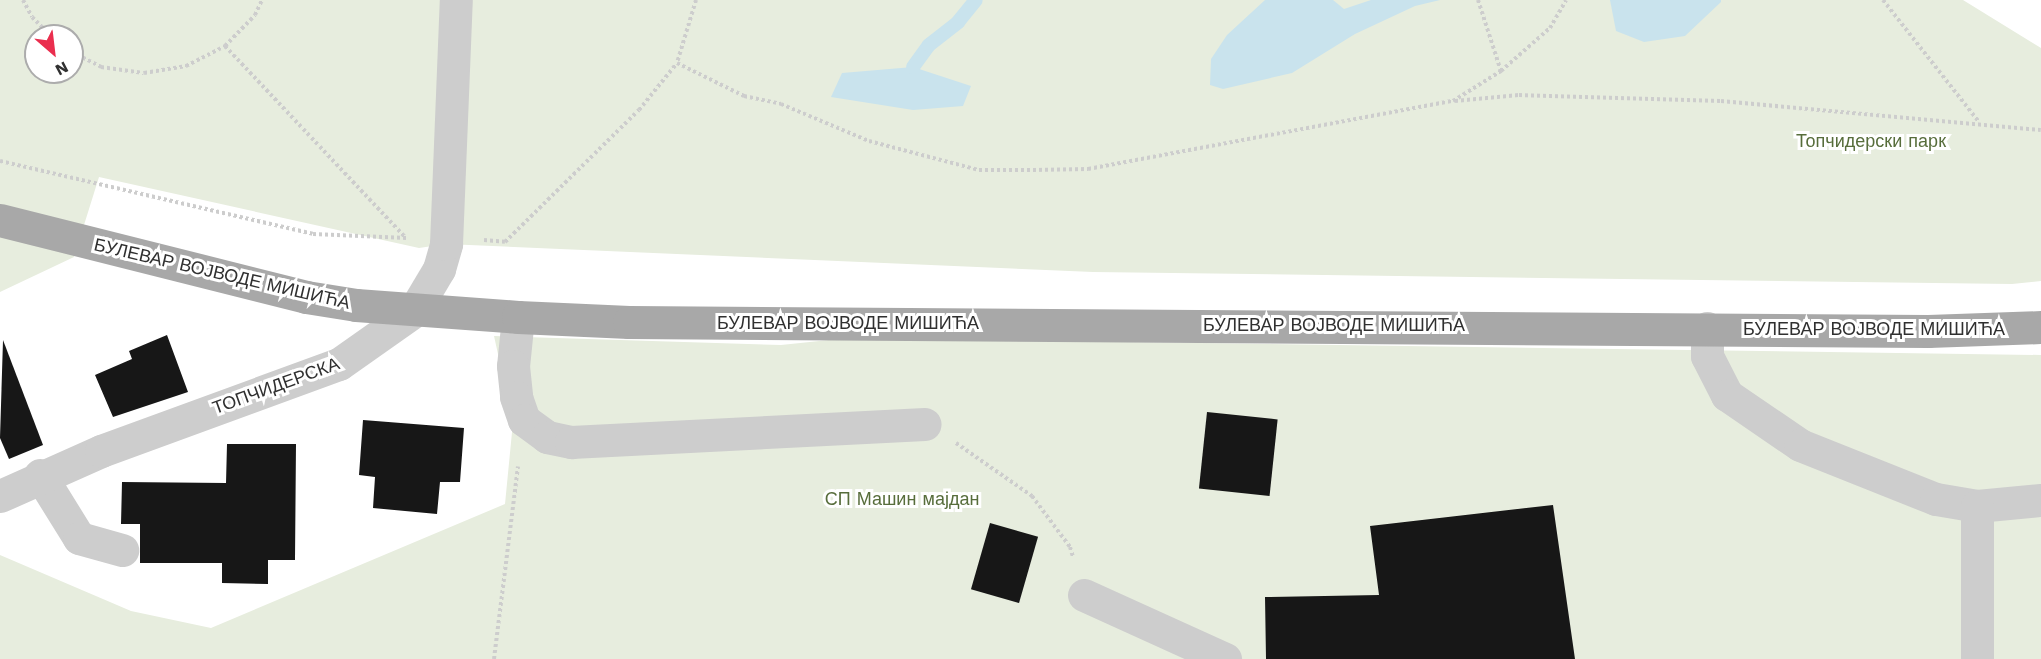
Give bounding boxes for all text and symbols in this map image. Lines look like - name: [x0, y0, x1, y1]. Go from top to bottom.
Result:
- north arrow: [24, 24, 84, 84]
- text: N: [52, 57, 71, 80]
- park label: Топчидерски парк: [1796, 130, 1946, 152]
- street label: БУЛЕВАР ВОЈВОДЕ МИШИЋА: [92, 234, 352, 314]
- street label: БУЛЕВАР ВОЈВОДЕ МИШИЋА: [717, 312, 979, 334]
- street label: БУЛЕВАР ВОЈВОДЕ МИШИЋА: [1203, 314, 1465, 336]
- street label: БУЛЕВАР ВОЈВОДЕ МИШИЋА: [1743, 318, 2005, 340]
- street label: ТОПЧИДЕРСКА: [210, 353, 342, 419]
- park label: СП Машин мајдан: [825, 488, 979, 510]

